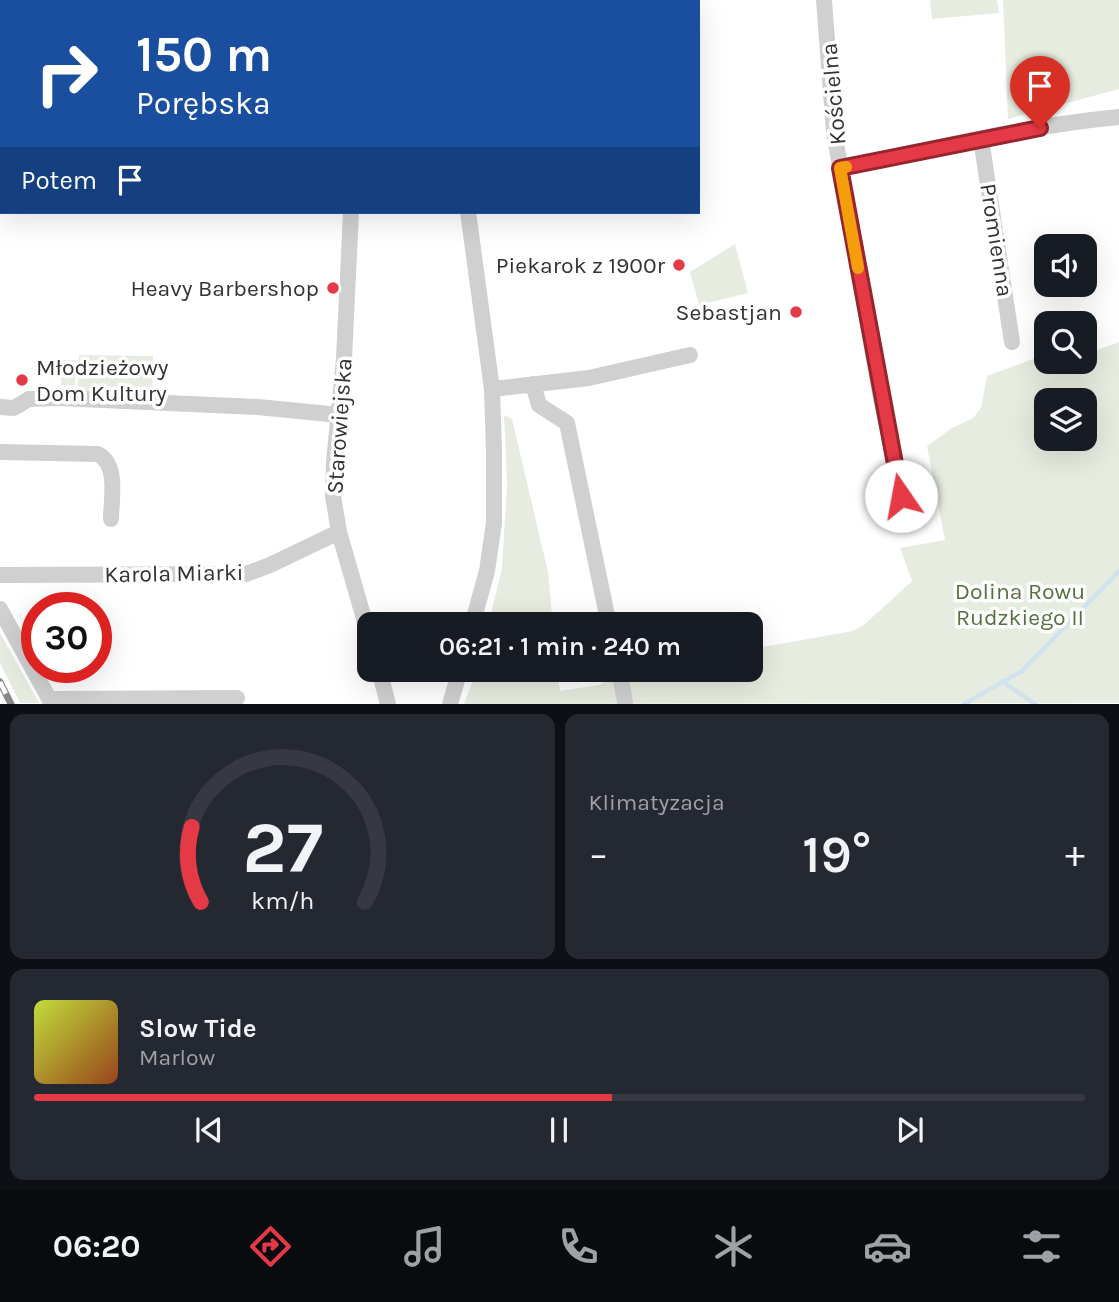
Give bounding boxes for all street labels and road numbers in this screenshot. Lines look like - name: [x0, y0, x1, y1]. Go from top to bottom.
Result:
- street label: Kościelna: [816, 42, 851, 146]
- street label: Promienna: [974, 182, 1019, 299]
- street label: Starowiejska: [321, 357, 358, 495]
- street label: Karola Miarki: [104, 559, 244, 588]

